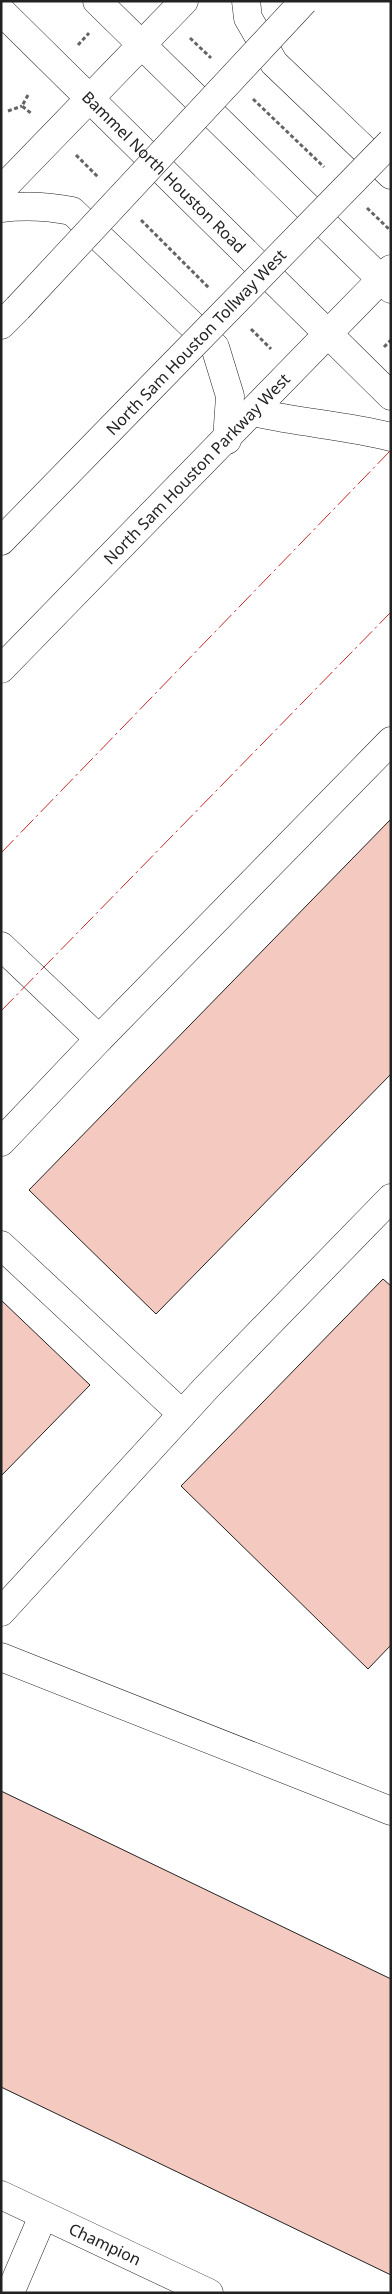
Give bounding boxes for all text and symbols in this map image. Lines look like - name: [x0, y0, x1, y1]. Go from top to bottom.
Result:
- street label: Bammel North Houston Road: [77, 86, 251, 258]
- street label: North Sam Houston Tollway West: [101, 244, 291, 440]
- street label: North Sam Houston Parkway West: [99, 368, 295, 569]
- street label: Champion: [65, 2218, 145, 2270]

